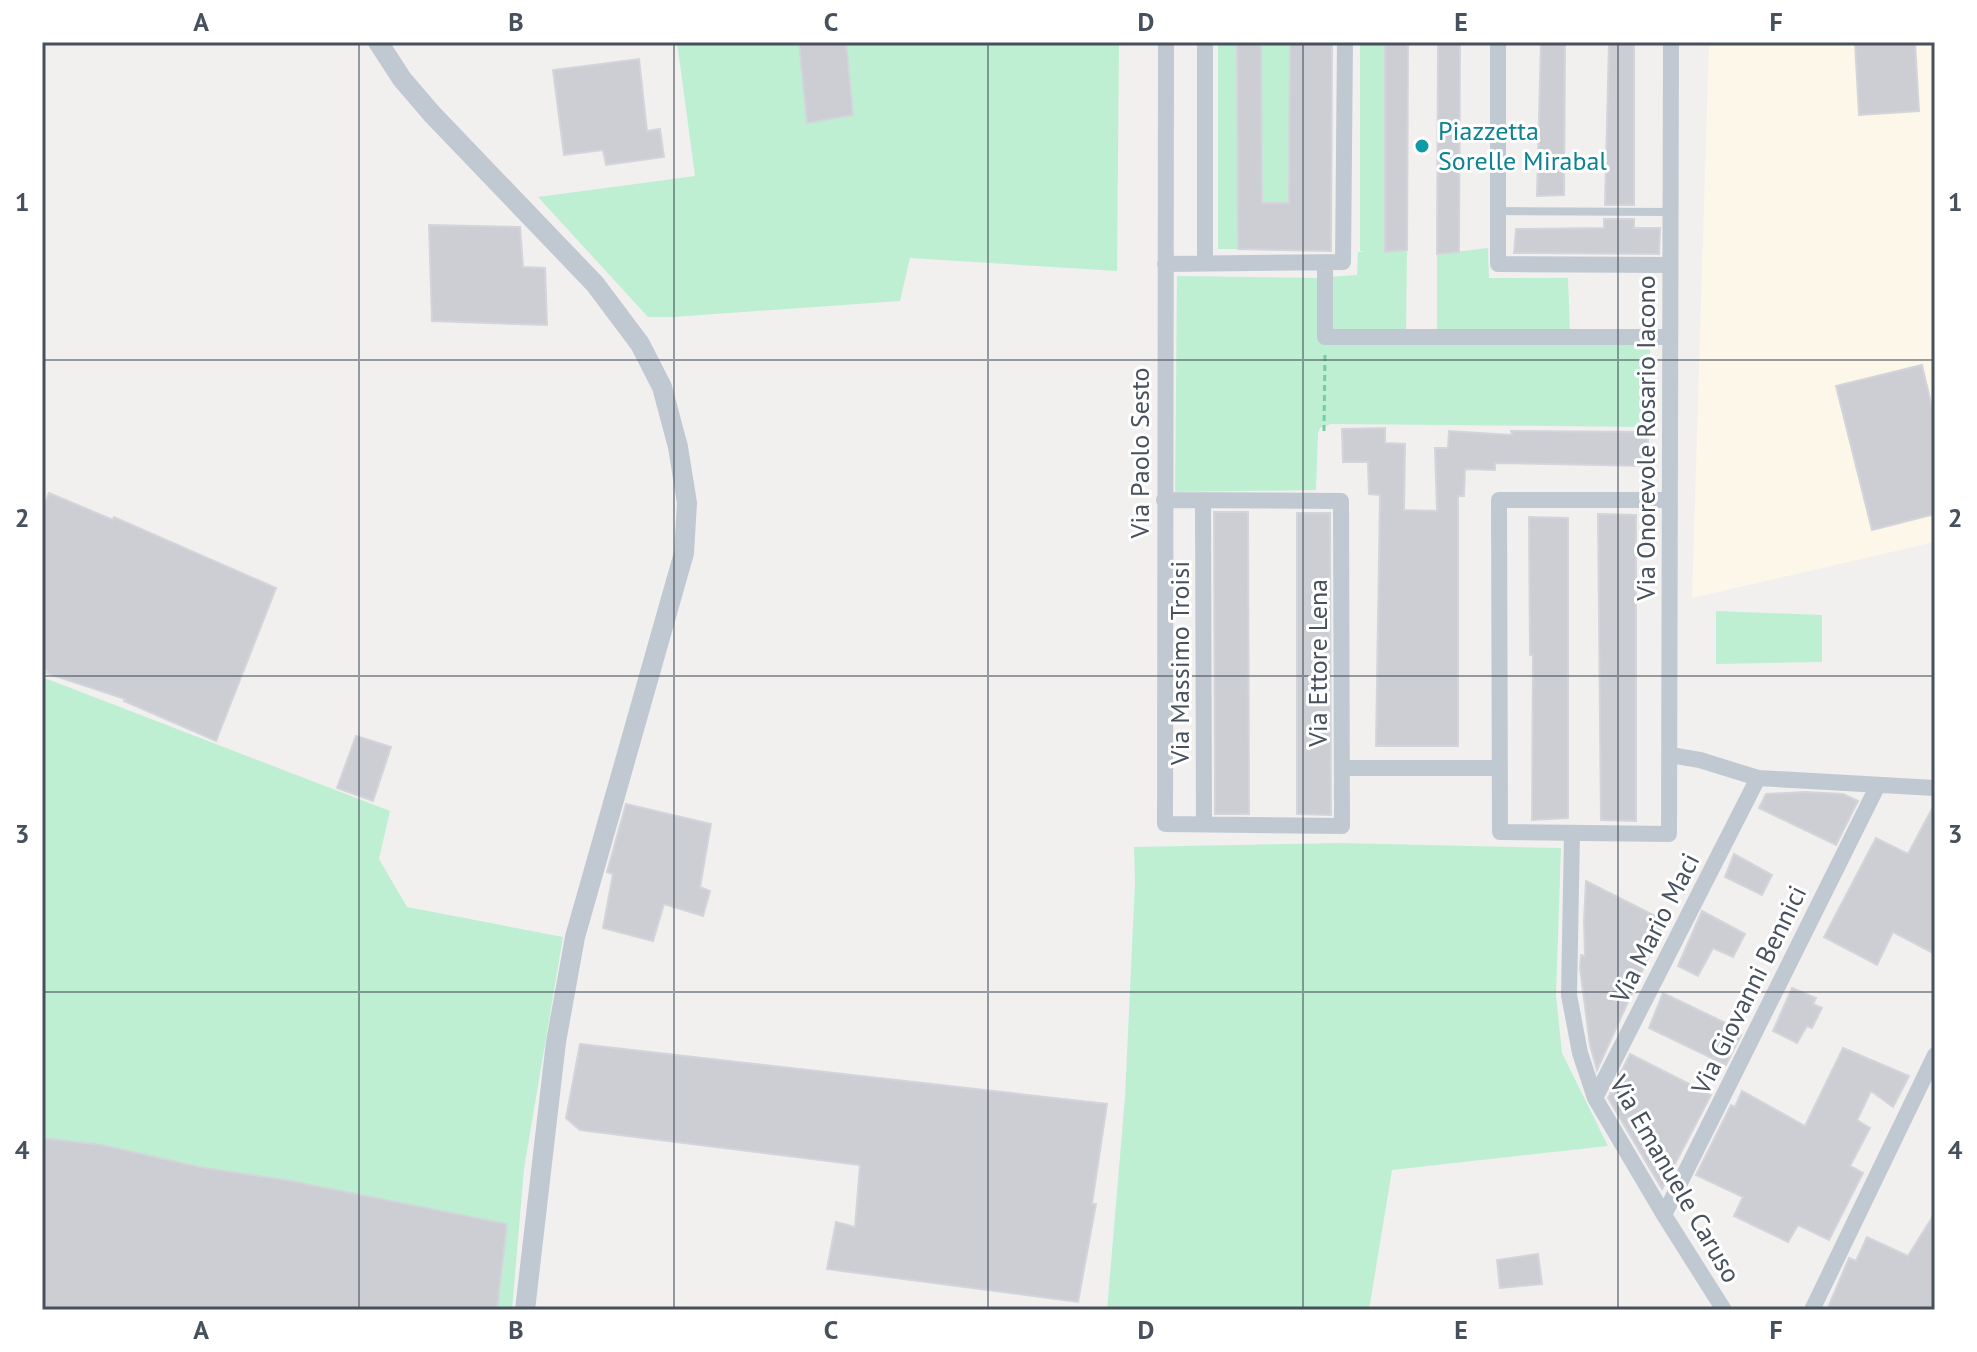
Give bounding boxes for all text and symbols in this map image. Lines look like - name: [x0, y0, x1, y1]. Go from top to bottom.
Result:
- text: A: [193, 5, 209, 38]
- text: B: [508, 5, 524, 38]
- text: C: [824, 5, 838, 38]
- text: D: [1138, 5, 1154, 38]
- text: E: [1454, 5, 1468, 38]
- text: F: [1769, 5, 1783, 38]
- place label: Piazzetta Sorelle Mirabal: [1438, 114, 1607, 177]
- marker: Piazzetta Sorelle Mirabal: [1413, 137, 1431, 155]
- text: 1: [15, 185, 29, 218]
- text: 1: [1948, 185, 1962, 218]
- street label: Via Onorevole Rosario Iacono: [1629, 275, 1662, 602]
- street label: Via Paolo Sesto: [1123, 368, 1156, 539]
- text: 2: [15, 501, 29, 534]
- text: 2: [1948, 501, 1962, 534]
- street label: Via Massimo Troisi: [1163, 561, 1196, 766]
- street label: Via Ettore Lena: [1301, 579, 1334, 748]
- text: 3: [15, 817, 29, 850]
- text: 3: [1948, 817, 1962, 850]
- street label: Via Mario Maci: [1602, 847, 1706, 1009]
- street label: Via Giovanni Bennici: [1683, 880, 1813, 1101]
- street label: Via Emanuele Caruso: [1602, 1068, 1748, 1288]
- text: 4: [15, 1133, 30, 1166]
- text: 4: [1948, 1133, 1963, 1166]
- text: A: [193, 1313, 209, 1346]
- text: B: [508, 1313, 524, 1346]
- text: C: [824, 1313, 838, 1346]
- text: D: [1138, 1313, 1154, 1346]
- text: E: [1454, 1313, 1468, 1346]
- text: F: [1769, 1313, 1783, 1346]

